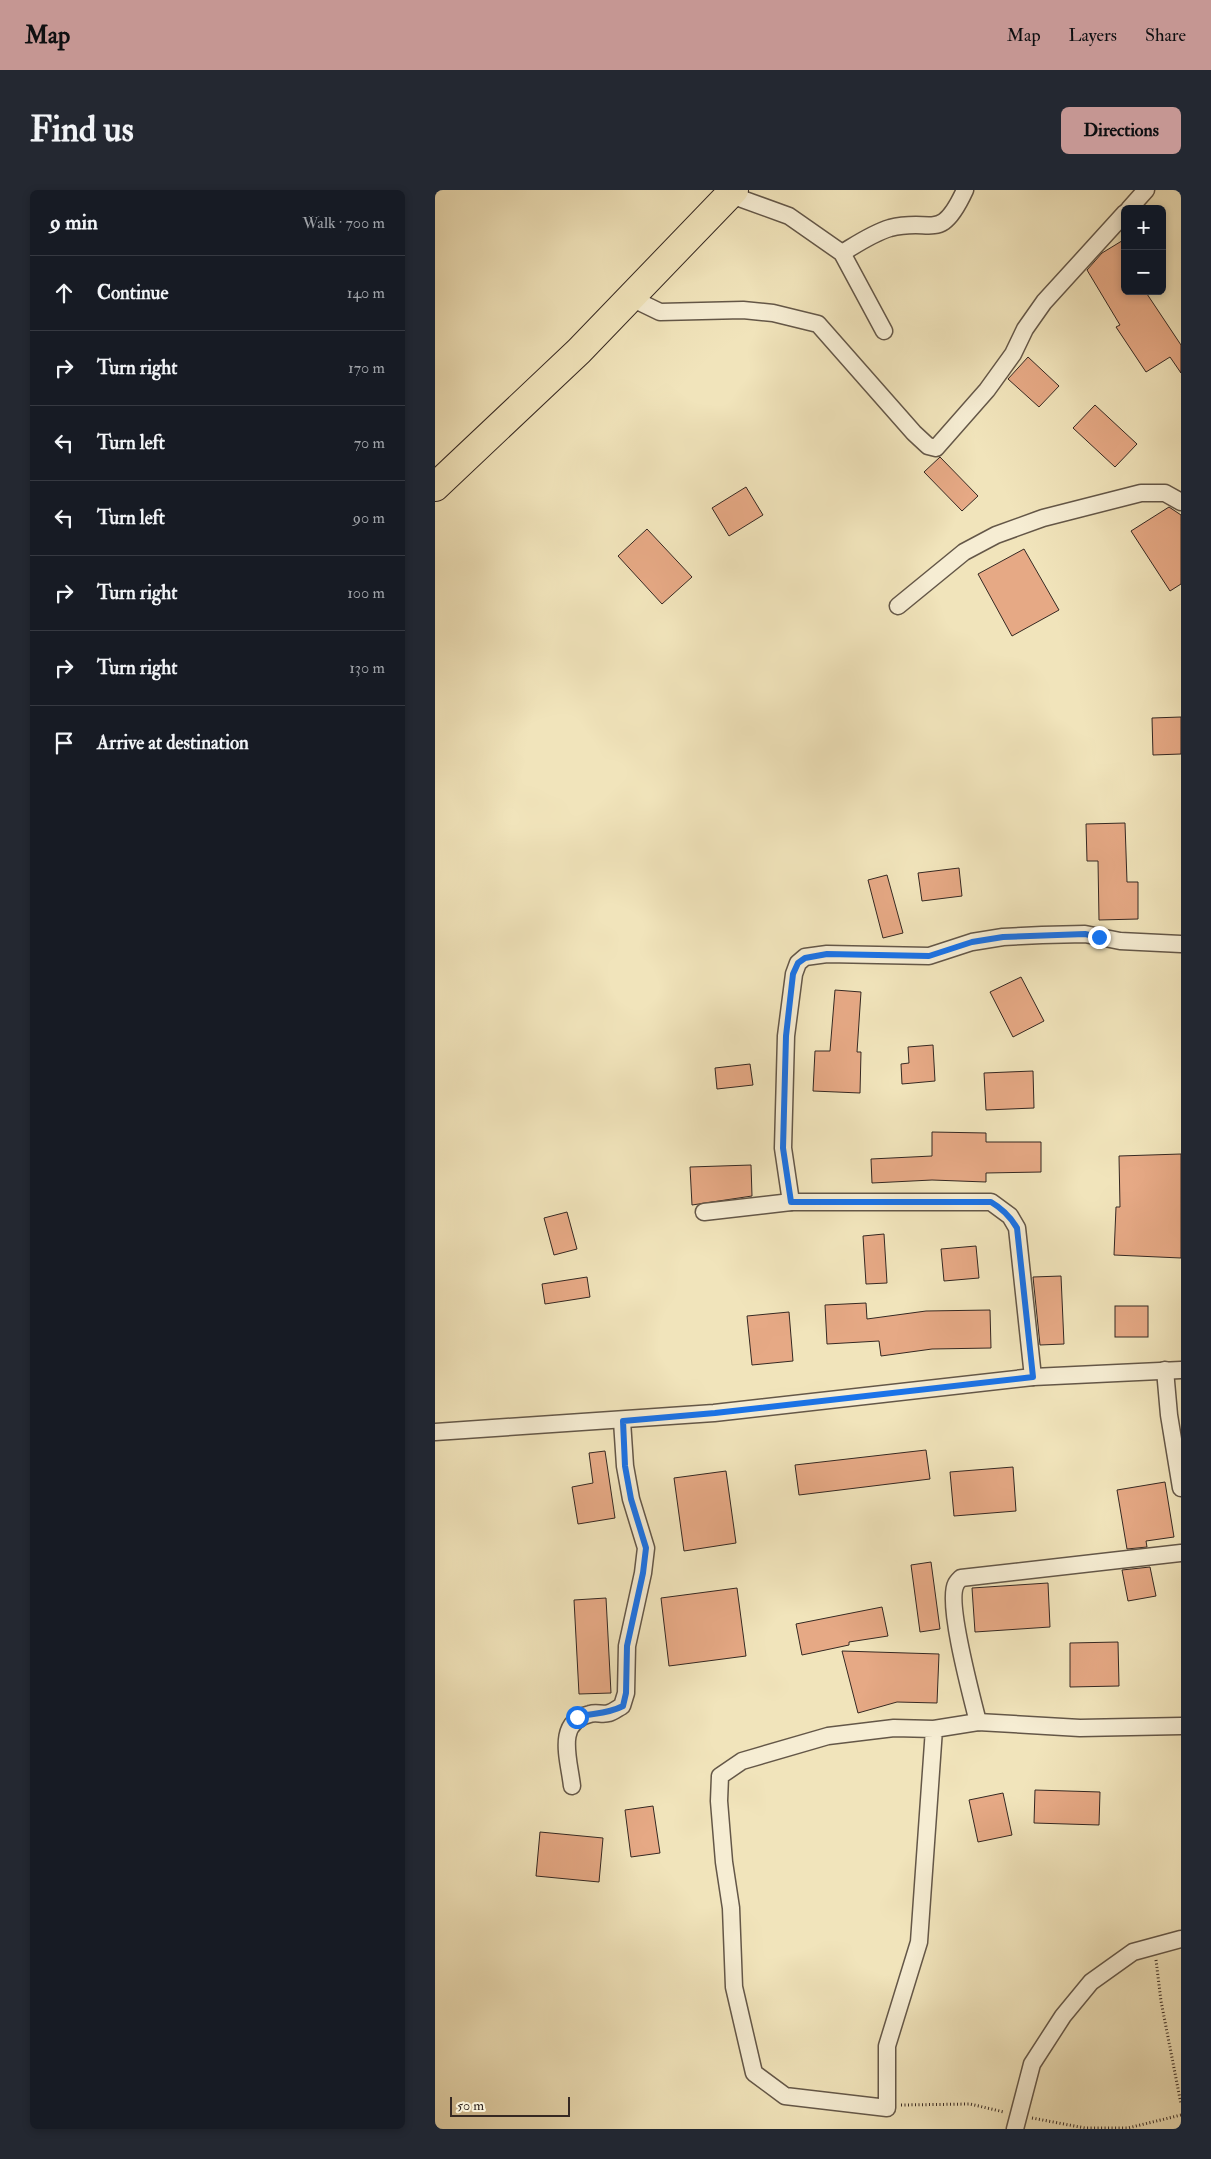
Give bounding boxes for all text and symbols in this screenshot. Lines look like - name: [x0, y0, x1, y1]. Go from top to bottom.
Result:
- text: Map: [25, 20, 70, 51]
- text: Map: [1007, 24, 1041, 47]
- text: Layers: [1069, 24, 1117, 47]
- text: Share: [1145, 24, 1186, 47]
- button: Directions: [1061, 107, 1181, 154]
- text: Find us: [30, 108, 134, 152]
- map controls: [1121, 205, 1166, 295]
- button: +: [1121, 205, 1166, 250]
- text: 9 min: [50, 209, 98, 236]
- text: Walk · 700 m: [302, 213, 385, 233]
- button: −: [1121, 250, 1166, 295]
- icon: ahead: [50, 279, 78, 307]
- text: Continue: [97, 281, 168, 305]
- text: 140 m: [347, 283, 385, 303]
- icon: right: [50, 354, 78, 382]
- text: Turn right: [97, 356, 177, 380]
- text: 170 m: [348, 358, 385, 378]
- icon: left: [50, 429, 78, 457]
- text: Turn left: [97, 431, 165, 455]
- text: 70 m: [354, 433, 385, 453]
- icon: left: [50, 504, 78, 532]
- text: Turn left: [97, 506, 165, 530]
- text: 90 m: [353, 508, 385, 528]
- icon: right: [50, 579, 78, 607]
- text: Turn right: [97, 581, 177, 605]
- text: 100 m: [347, 583, 385, 603]
- icon: right: [50, 654, 78, 682]
- text: Turn right: [97, 656, 177, 680]
- text: 130 m: [349, 658, 385, 678]
- icon: arrive: [50, 729, 78, 757]
- text: Arrive at destination: [97, 731, 249, 755]
- route end: [1088, 926, 1111, 949]
- route start: [566, 1706, 589, 1729]
- scale bar: [450, 2094, 570, 2117]
- text: 50 m: [457, 2097, 484, 2114]

